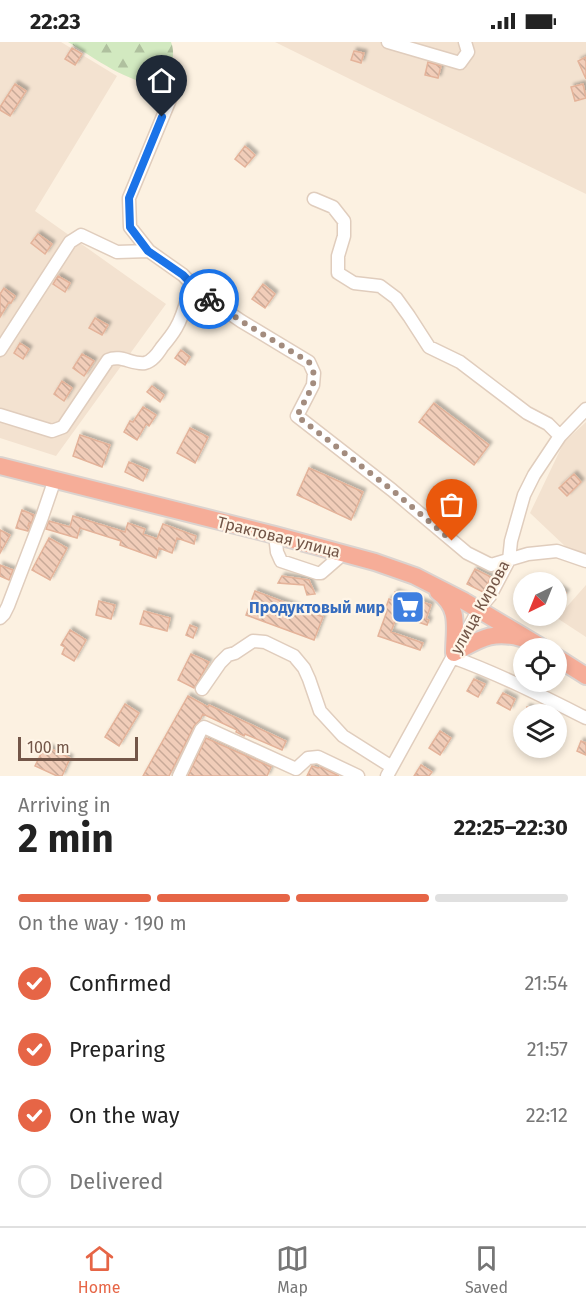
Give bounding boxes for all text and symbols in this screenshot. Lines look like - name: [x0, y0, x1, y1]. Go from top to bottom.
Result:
- text: 22:23: [30, 8, 81, 35]
- pin: [136, 55, 187, 117]
- icon: home: [145, 64, 178, 97]
- courier: [179, 269, 239, 329]
- icon: bike: [193, 283, 226, 316]
- pin: [426, 479, 477, 541]
- icon: bag: [435, 488, 468, 521]
- street label: Трактовая улица: [216, 513, 342, 561]
- street label: улица Кирова: [446, 557, 514, 657]
- north arrow: [513, 572, 567, 626]
- map controls: [513, 572, 567, 758]
- supermarket icon: Продуктовый мир: [390, 589, 426, 625]
- place label: Продуктовый мир: [249, 598, 385, 617]
- button: locate: [513, 638, 567, 692]
- button: layers: [513, 704, 567, 758]
- scale bar: [18, 734, 138, 762]
- text: 100 m: [27, 738, 70, 757]
- text: Arriving in: [18, 793, 111, 817]
- text: 22:25–22:30: [454, 814, 568, 841]
- text: 2 min: [18, 816, 114, 862]
- text: On the way · 190 m: [18, 911, 187, 935]
- icon: check: [18, 967, 51, 1000]
- text: Confirmed: [69, 970, 172, 997]
- text: 21:54: [524, 971, 568, 995]
- icon: check: [18, 1033, 51, 1066]
- text: Preparing: [69, 1036, 165, 1063]
- text: 21:57: [527, 1037, 568, 1061]
- icon: check: [18, 1099, 51, 1132]
- text: On the way: [69, 1102, 180, 1129]
- text: 22:12: [526, 1103, 568, 1127]
- text: Delivered: [69, 1168, 164, 1195]
- tab: Home: [78, 1242, 121, 1297]
- tab: Map: [276, 1242, 309, 1297]
- tab: Saved: [465, 1242, 508, 1297]

